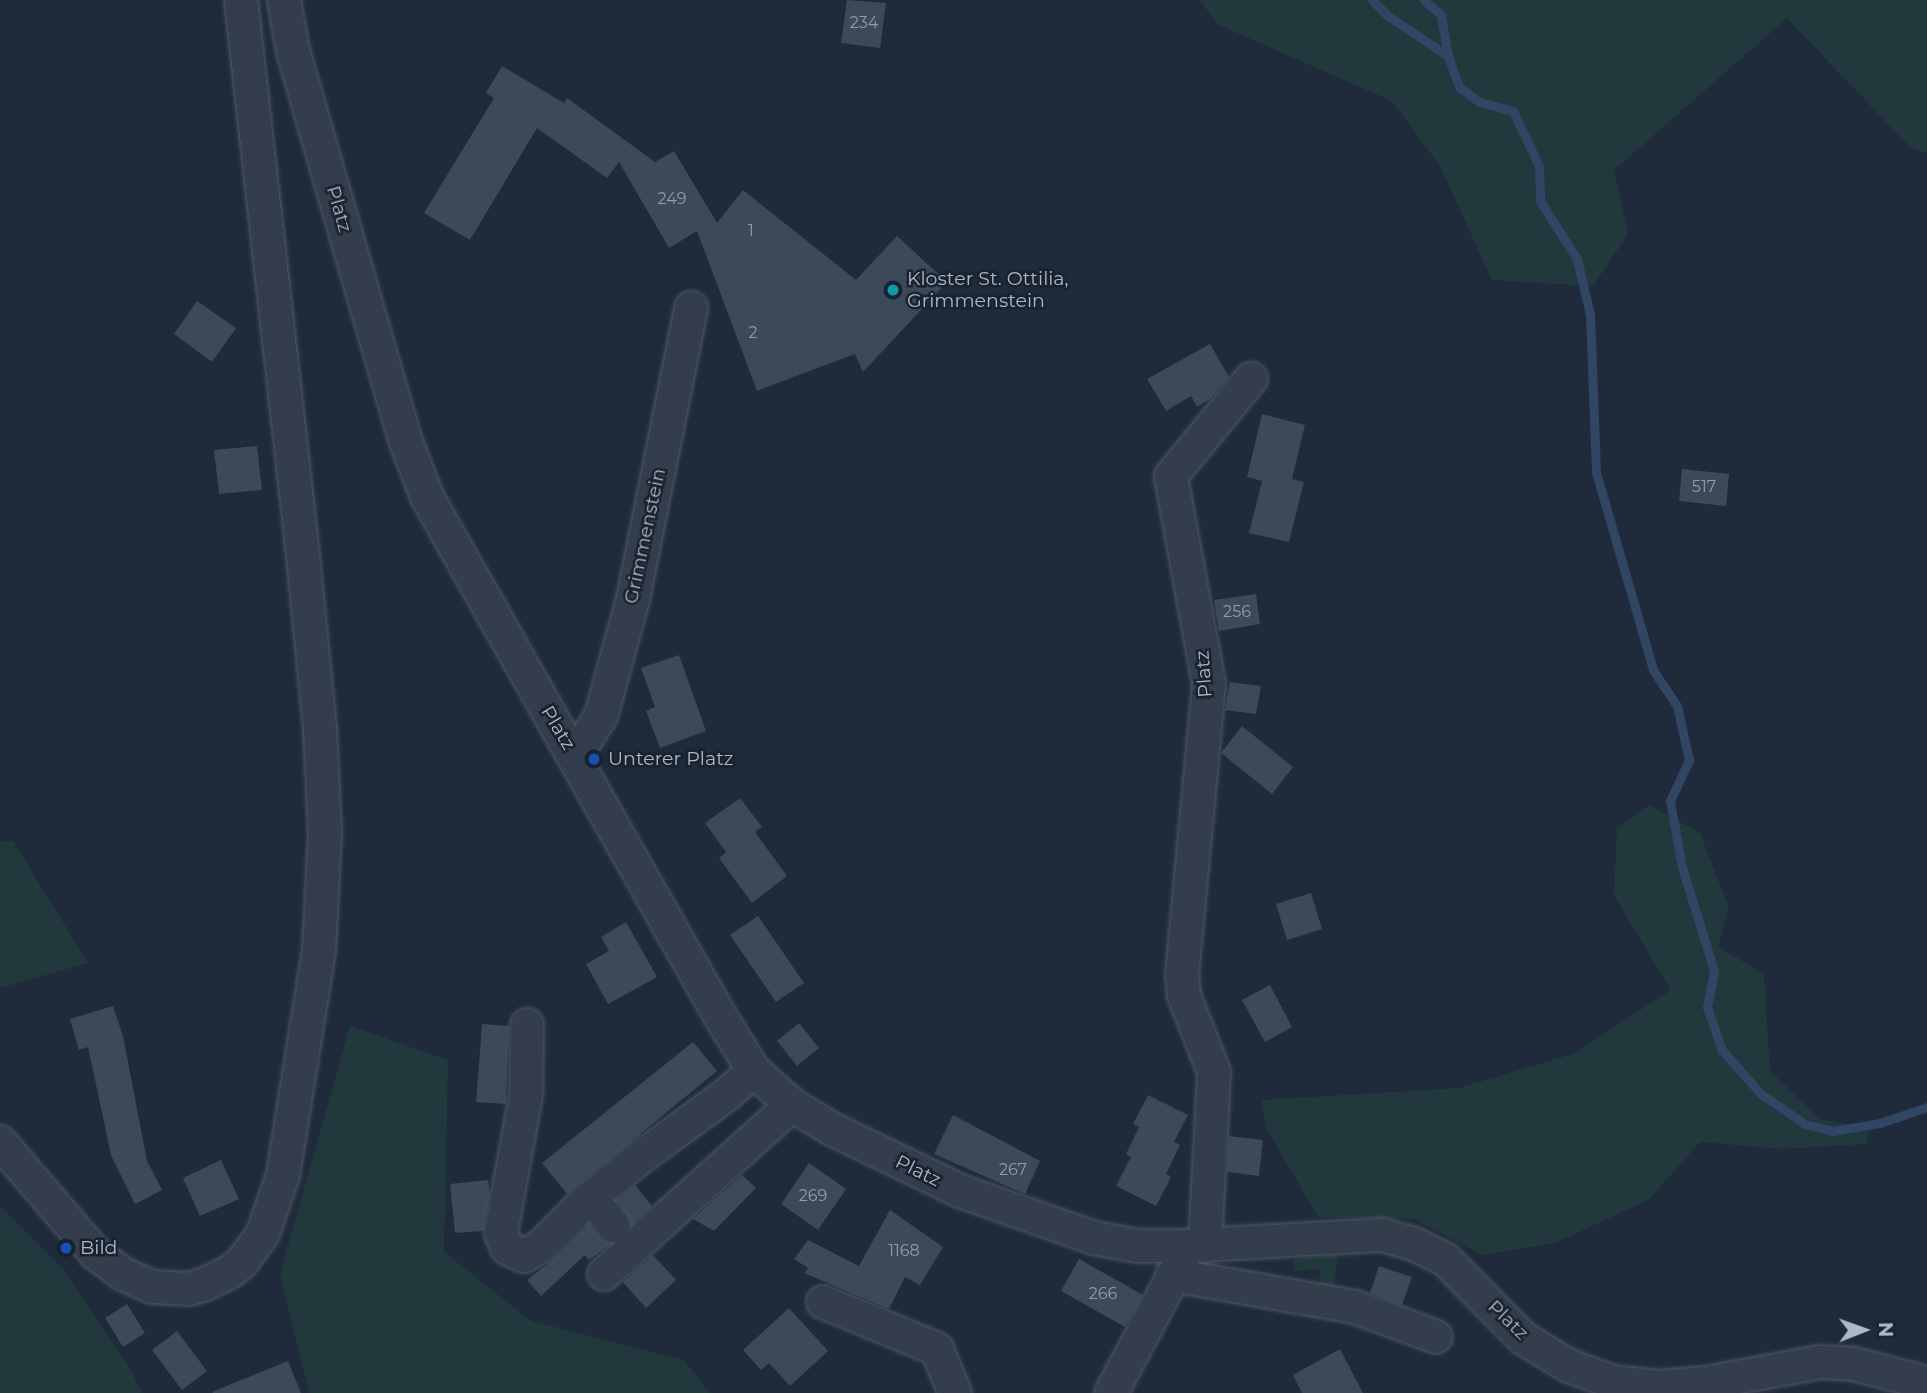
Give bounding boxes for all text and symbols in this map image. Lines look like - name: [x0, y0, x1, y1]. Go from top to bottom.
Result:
- house number: 234: [850, 13, 878, 33]
- street label: Platz: [322, 183, 356, 235]
- house number: 249: [658, 189, 686, 209]
- house number: 1: [748, 221, 754, 241]
- place label: Kloster St. Ottilia, Grimmenstein: [907, 268, 1069, 312]
- marker: Kloster St. Ottilia, Grimmenstein: [885, 282, 901, 298]
- house number: 2: [748, 323, 758, 343]
- street label: Grimmenstein: [620, 466, 670, 606]
- house number: 517: [1692, 477, 1716, 497]
- house number: 256: [1223, 602, 1251, 622]
- street label: Platz: [1191, 650, 1217, 698]
- street label: Platz: [536, 702, 580, 754]
- place label: Unterer Platz: [608, 748, 734, 770]
- marker: Unterer Platz: [586, 751, 602, 767]
- street label: Platz: [892, 1150, 944, 1192]
- house number: 267: [999, 1160, 1027, 1180]
- house number: 269: [799, 1186, 827, 1206]
- place label: Bild: [80, 1237, 117, 1259]
- marker: Bild: [58, 1240, 74, 1256]
- house number: 1168: [888, 1241, 920, 1261]
- house number: 266: [1089, 1284, 1117, 1304]
- street label: Platz: [1483, 1295, 1533, 1345]
- north arrow: [1829, 1295, 1899, 1365]
- text: N: [1874, 1322, 1897, 1337]

